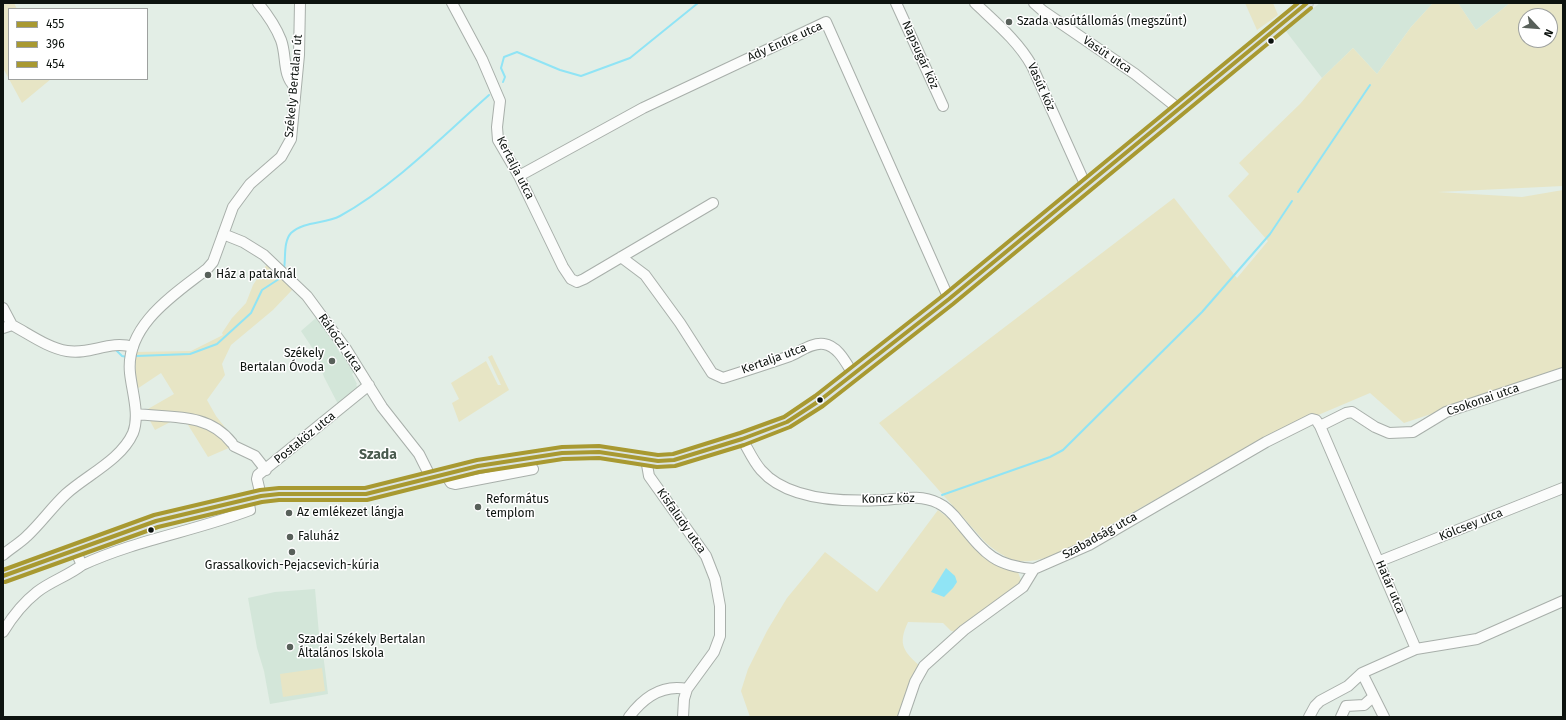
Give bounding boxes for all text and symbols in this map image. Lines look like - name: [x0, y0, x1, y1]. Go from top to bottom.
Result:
- legend: [8, 8, 148, 80]
- north arrow: [1518, 8, 1558, 48]
- place label: Szada vasútállomás (megszűnt): [1017, 15, 1187, 29]
- text: 455: [46, 17, 64, 31]
- marker: Szada vasútállomás (megszűnt): [1004, 17, 1014, 27]
- street label: Ady Endre utca: [745, 19, 825, 65]
- street label: Napsugár köz: [899, 19, 941, 91]
- text: N: [1541, 27, 1556, 39]
- street label: Vasút utca: [1080, 33, 1134, 77]
- street label: Székely Bertalan út: [282, 34, 306, 138]
- unlabelled marker: [1266, 36, 1276, 46]
- text: 396: [46, 37, 65, 51]
- text: 454: [46, 57, 65, 71]
- street label: Vasút köz: [1024, 61, 1058, 113]
- street label: Kertalja utca: [493, 134, 537, 202]
- place label: Ház a pataknál: [216, 268, 296, 282]
- marker: Ház a pataknál: [203, 270, 213, 280]
- street label: Rákóczi utca: [315, 311, 365, 375]
- street label: Kertalja utca: [739, 341, 809, 377]
- place label: Székely Bertalan Óvoda: [240, 347, 324, 375]
- marker: Székely Bertalan Óvoda: [327, 356, 337, 366]
- street label: Csokonai utca: [1445, 381, 1521, 419]
- unlabelled marker: [815, 395, 825, 405]
- street label: Postaköz utca: [271, 409, 339, 467]
- district label: Szada: [359, 447, 397, 463]
- street label: Kisfaludy utca: [653, 486, 709, 556]
- street label: Koncz köz: [861, 491, 915, 507]
- place label: Református templom: [486, 493, 549, 521]
- marker: Református templom: [473, 502, 483, 512]
- place label: Az emlékezet lángja: [297, 506, 404, 520]
- street label: Kölcsey utca: [1437, 506, 1505, 544]
- marker: Az emlékezet lángja: [284, 508, 294, 518]
- street label: Szabadság utca: [1060, 510, 1140, 562]
- unlabelled marker: [146, 525, 156, 535]
- place label: Faluház: [298, 530, 339, 544]
- marker: Faluház: [285, 532, 295, 542]
- marker: Grassalkovich-Pejacsevich-kúria: [287, 547, 297, 557]
- street label: Határ utca: [1372, 558, 1408, 616]
- place label: Grassalkovich-Pejacsevich-kúria: [205, 559, 379, 573]
- place label: Szadai Székely Bertalan Általános Iskola: [298, 633, 426, 661]
- marker: Szadai Székely Bertalan Általános Iskola: [285, 642, 295, 652]

